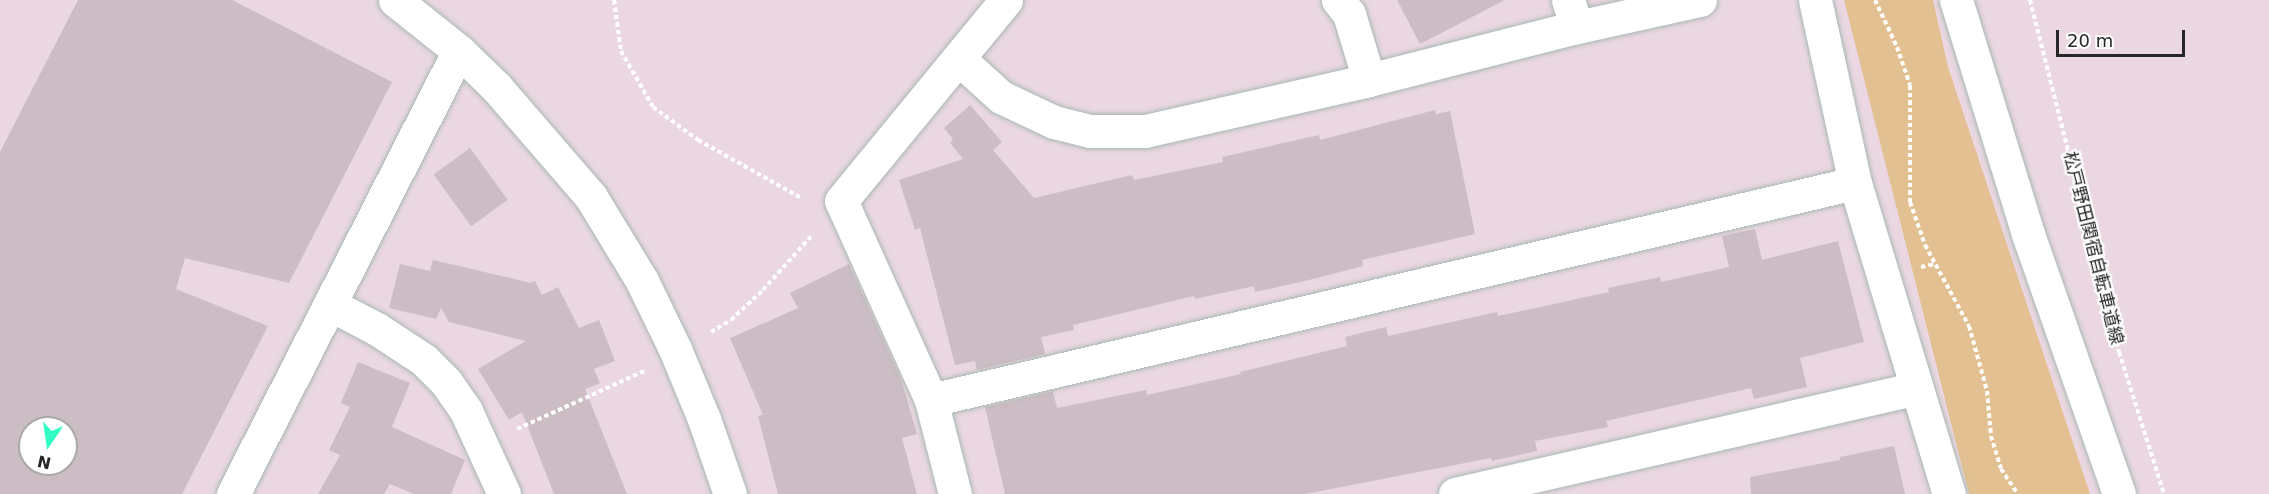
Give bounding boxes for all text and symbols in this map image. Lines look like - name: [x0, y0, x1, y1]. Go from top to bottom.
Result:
- scale bar: [2059, 18, 2188, 56]
- text: 20 m: [2067, 30, 2113, 51]
- street label: 松戸野田関宿自転車道線: [2059, 149, 2127, 347]
- north arrow: [18, 416, 78, 476]
- text: N: [36, 451, 53, 473]

